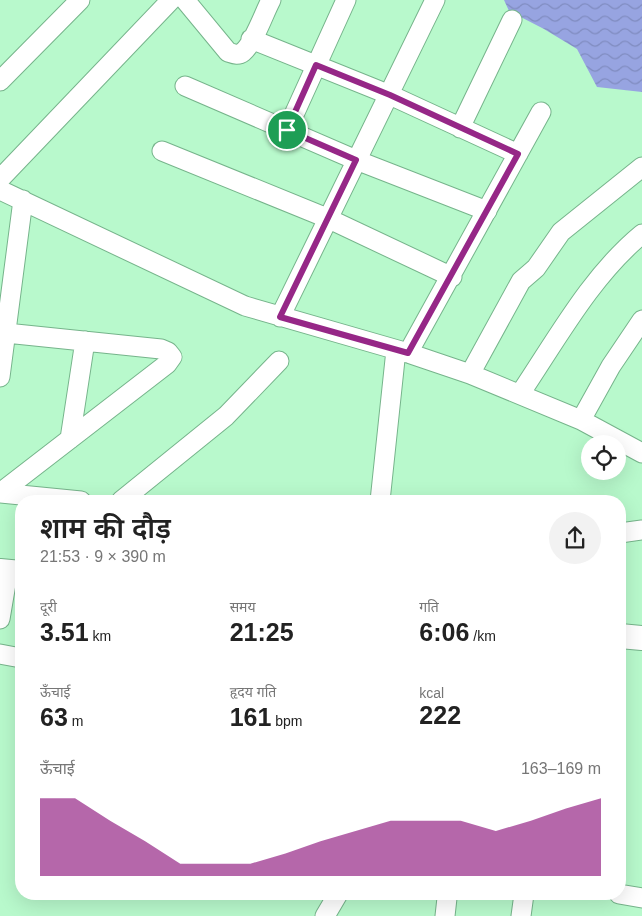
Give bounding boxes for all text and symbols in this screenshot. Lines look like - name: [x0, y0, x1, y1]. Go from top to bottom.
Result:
- pin: [266, 109, 308, 151]
- icon: arrive: [273, 116, 301, 144]
- map controls: [581, 435, 626, 480]
- button: locate: [581, 435, 626, 480]
- button: share: [549, 512, 601, 564]
- text: शाम की दौड़: [40, 513, 171, 544]
- text: 21:53 · 9 × 390 m: [40, 548, 166, 565]
- text: दूरी: [40, 599, 57, 615]
- text: समय: [230, 599, 256, 615]
- text: गति: [419, 599, 439, 615]
- text: 3.51: [40, 618, 89, 646]
- text: 21:25: [230, 618, 294, 646]
- text: 6:06: [419, 618, 469, 646]
- text: km: [89, 628, 111, 644]
- text: /km: [469, 628, 496, 644]
- text: ऊँचाई: [40, 684, 70, 700]
- text: हृदय गति: [230, 684, 276, 700]
- text: kcal: [419, 685, 444, 701]
- text: 222: [419, 701, 461, 729]
- text: 63: [40, 703, 68, 731]
- text: 161: [230, 703, 271, 731]
- text: m: [68, 713, 83, 729]
- text: bpm: [271, 713, 303, 729]
- text: ऊँचाई: [40, 760, 75, 777]
- text: 163–169 m: [521, 760, 601, 777]

